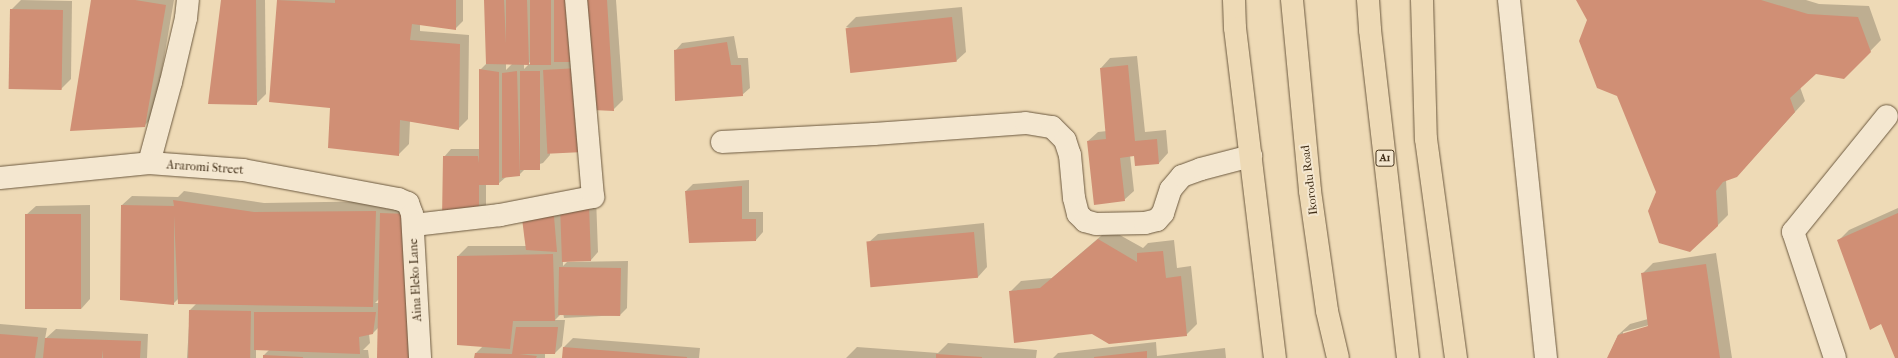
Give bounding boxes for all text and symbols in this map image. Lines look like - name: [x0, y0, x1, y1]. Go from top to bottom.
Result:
- street label: Ikorodu Road: [1299, 144, 1321, 216]
- road number: A1: [1375, 149, 1395, 167]
- street label: Araromi Street: [166, 158, 244, 178]
- street label: Aina Eleko Lane: [407, 238, 425, 322]

